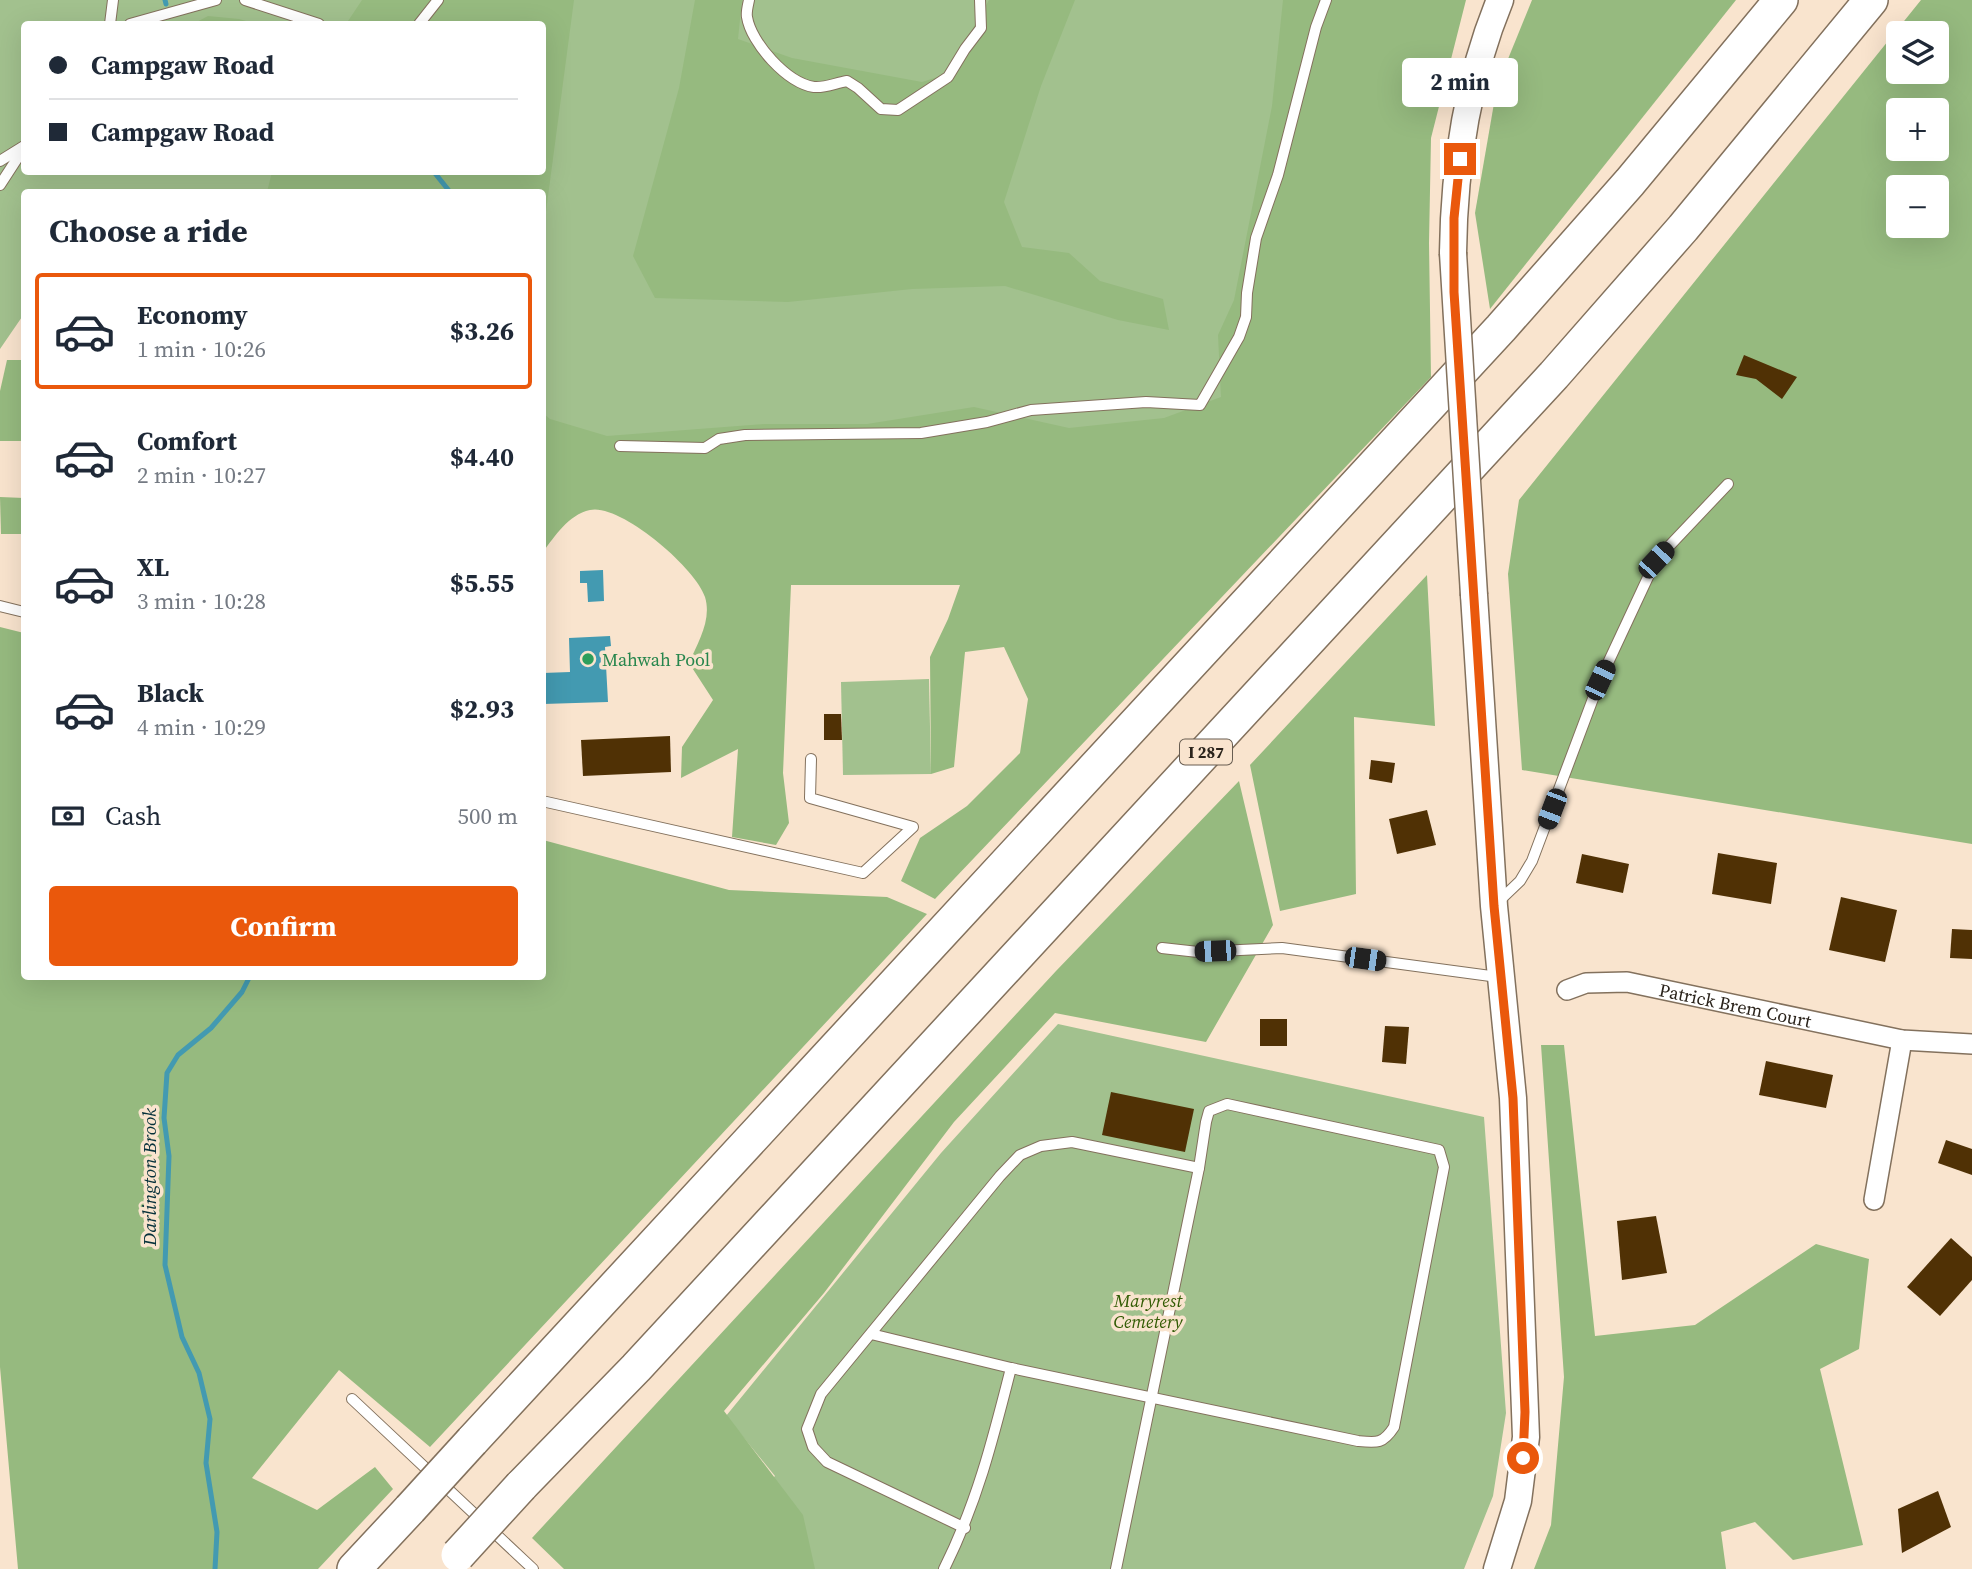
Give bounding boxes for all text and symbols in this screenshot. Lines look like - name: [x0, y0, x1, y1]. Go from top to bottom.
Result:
- map controls: [1886, 21, 1949, 238]
- button: layers: [1886, 21, 1949, 84]
- text: Campgaw Road: [91, 47, 274, 83]
- callout: 2 min: [1402, 58, 1518, 106]
- text: 2 min: [1430, 66, 1490, 98]
- button: +: [1886, 98, 1949, 161]
- text: Campgaw Road: [91, 114, 274, 150]
- route end: [1444, 143, 1476, 175]
- button: −: [1886, 175, 1949, 238]
- text: Choose a ride: [49, 209, 248, 253]
- text: Economy: [137, 297, 248, 333]
- icon: car: [53, 300, 116, 363]
- text: $3.26: [450, 313, 514, 349]
- text: 1 min · 10:26: [137, 333, 266, 365]
- text: Comfort: [137, 423, 237, 459]
- icon: car: [53, 426, 116, 489]
- text: $4.40: [450, 439, 514, 475]
- text: 2 min · 10:27: [137, 459, 266, 491]
- car: [1634, 537, 1679, 583]
- text: XL: [137, 549, 169, 585]
- icon: car: [53, 552, 116, 615]
- text: $5.55: [450, 565, 514, 601]
- text: 3 min · 10:28: [137, 585, 266, 617]
- place label: Mahwah Pool: [602, 647, 710, 672]
- marker: Mahwah Pool: [580, 651, 596, 667]
- car: [1582, 657, 1619, 703]
- text: Black: [137, 675, 204, 711]
- icon: car: [53, 678, 116, 741]
- text: $2.93: [450, 691, 514, 727]
- text: 4 min · 10:29: [137, 711, 266, 743]
- road number: I 287: [1180, 740, 1232, 764]
- car: [1535, 786, 1570, 832]
- icon: cash: [49, 797, 87, 835]
- text: Cash: [105, 798, 161, 834]
- text: 500 m: [457, 800, 518, 832]
- button: Confirm: [49, 886, 518, 966]
- car: [1194, 940, 1237, 962]
- car: [1343, 946, 1388, 972]
- street label: Patrick Brem Court: [1657, 977, 1814, 1033]
- water label: Darlington Brook: [136, 1108, 162, 1247]
- park label: Maryrest Cemetery: [1113, 1288, 1183, 1334]
- route start: [1507, 1442, 1539, 1474]

